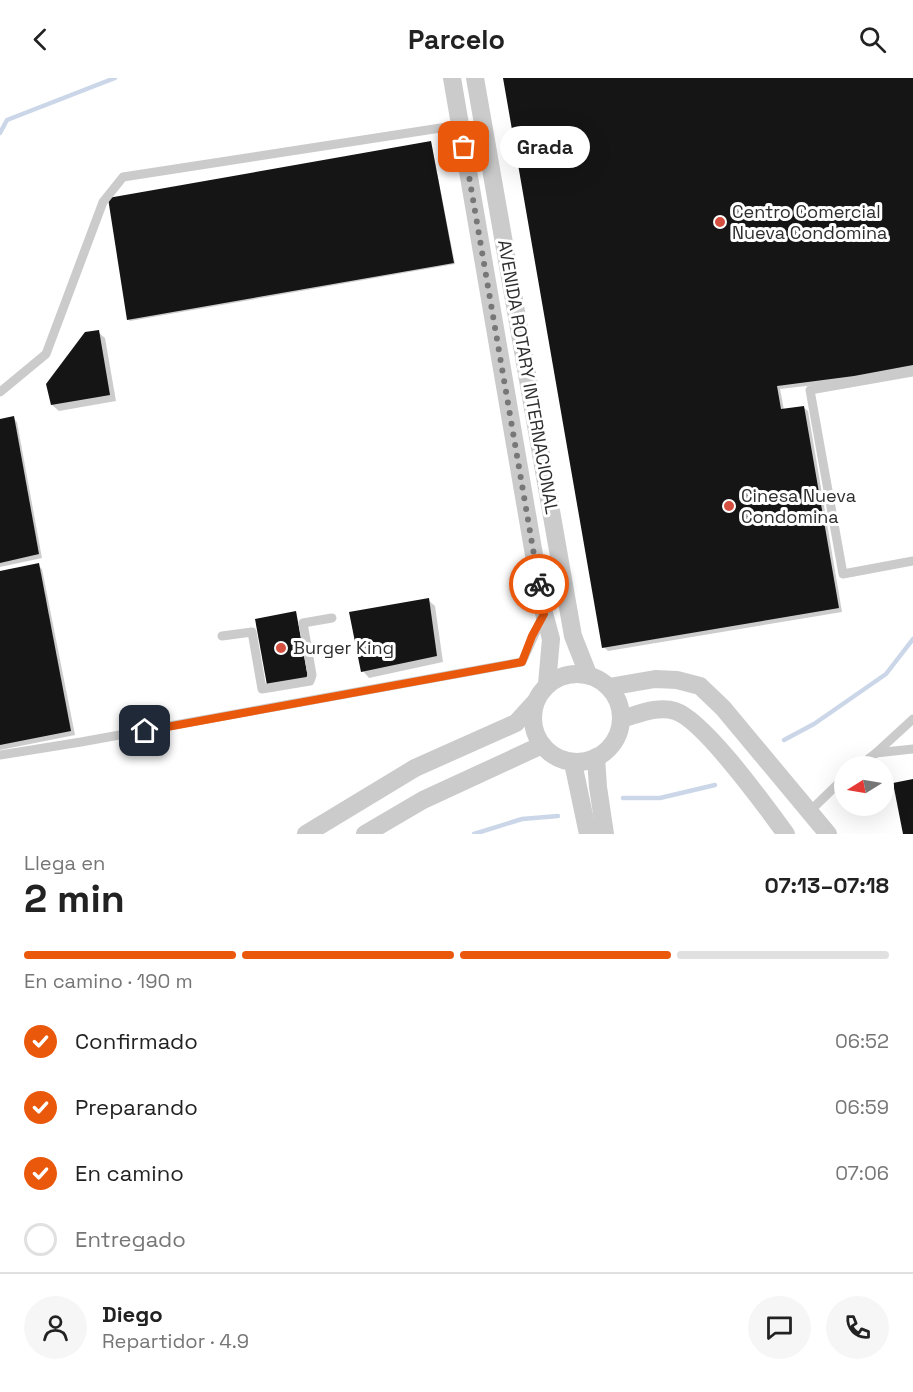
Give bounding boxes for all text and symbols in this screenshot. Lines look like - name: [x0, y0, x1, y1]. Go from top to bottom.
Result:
- text: Parcelo: [408, 22, 505, 57]
- icon: back: [24, 23, 57, 56]
- icon: search: [856, 23, 889, 56]
- pin: [438, 121, 489, 172]
- callout: Grada: [500, 126, 590, 168]
- icon: bag: [447, 130, 480, 163]
- text: Grada: [517, 134, 573, 160]
- place label: Centro Comercial Nueva Condomina: [732, 200, 887, 244]
- marker: Centro Comercial Nueva Condomina: [713, 215, 727, 229]
- street label: AVENIDA ROTARY INTERNACIONAL: [493, 238, 564, 516]
- place label: Cinesa Nueva Condomina: [741, 484, 856, 528]
- marker: Cinesa Nueva Condomina: [722, 499, 736, 513]
- courier: [509, 554, 569, 614]
- icon: bike: [523, 568, 556, 601]
- place label: Burger King: [293, 636, 394, 659]
- marker: Burger King: [274, 641, 288, 655]
- pin: [119, 705, 170, 756]
- icon: home: [128, 714, 161, 747]
- north arrow: [834, 756, 894, 816]
- map controls: [834, 756, 894, 816]
- text: Llega en: [24, 850, 105, 876]
- text: 07:13–07:18: [765, 871, 889, 899]
- text: 2 min: [24, 874, 125, 923]
- text: En camino · 190 m: [24, 968, 193, 994]
- icon: check: [24, 1025, 57, 1058]
- text: Confirmado: [75, 1027, 198, 1055]
- text: 06:52: [835, 1028, 889, 1054]
- icon: check: [24, 1091, 57, 1124]
- text: Preparando: [75, 1093, 198, 1121]
- text: 06:59: [835, 1094, 889, 1120]
- icon: check: [24, 1157, 57, 1190]
- text: En camino: [75, 1159, 184, 1187]
- text: 07:06: [835, 1160, 889, 1186]
- text: Entregado: [75, 1225, 186, 1253]
- button: person: [24, 1296, 87, 1359]
- button: chat: [748, 1296, 811, 1359]
- button: phone: [826, 1296, 889, 1359]
- text: Diego: [102, 1300, 163, 1328]
- text: Repartidor · 4.9: [102, 1328, 249, 1354]

